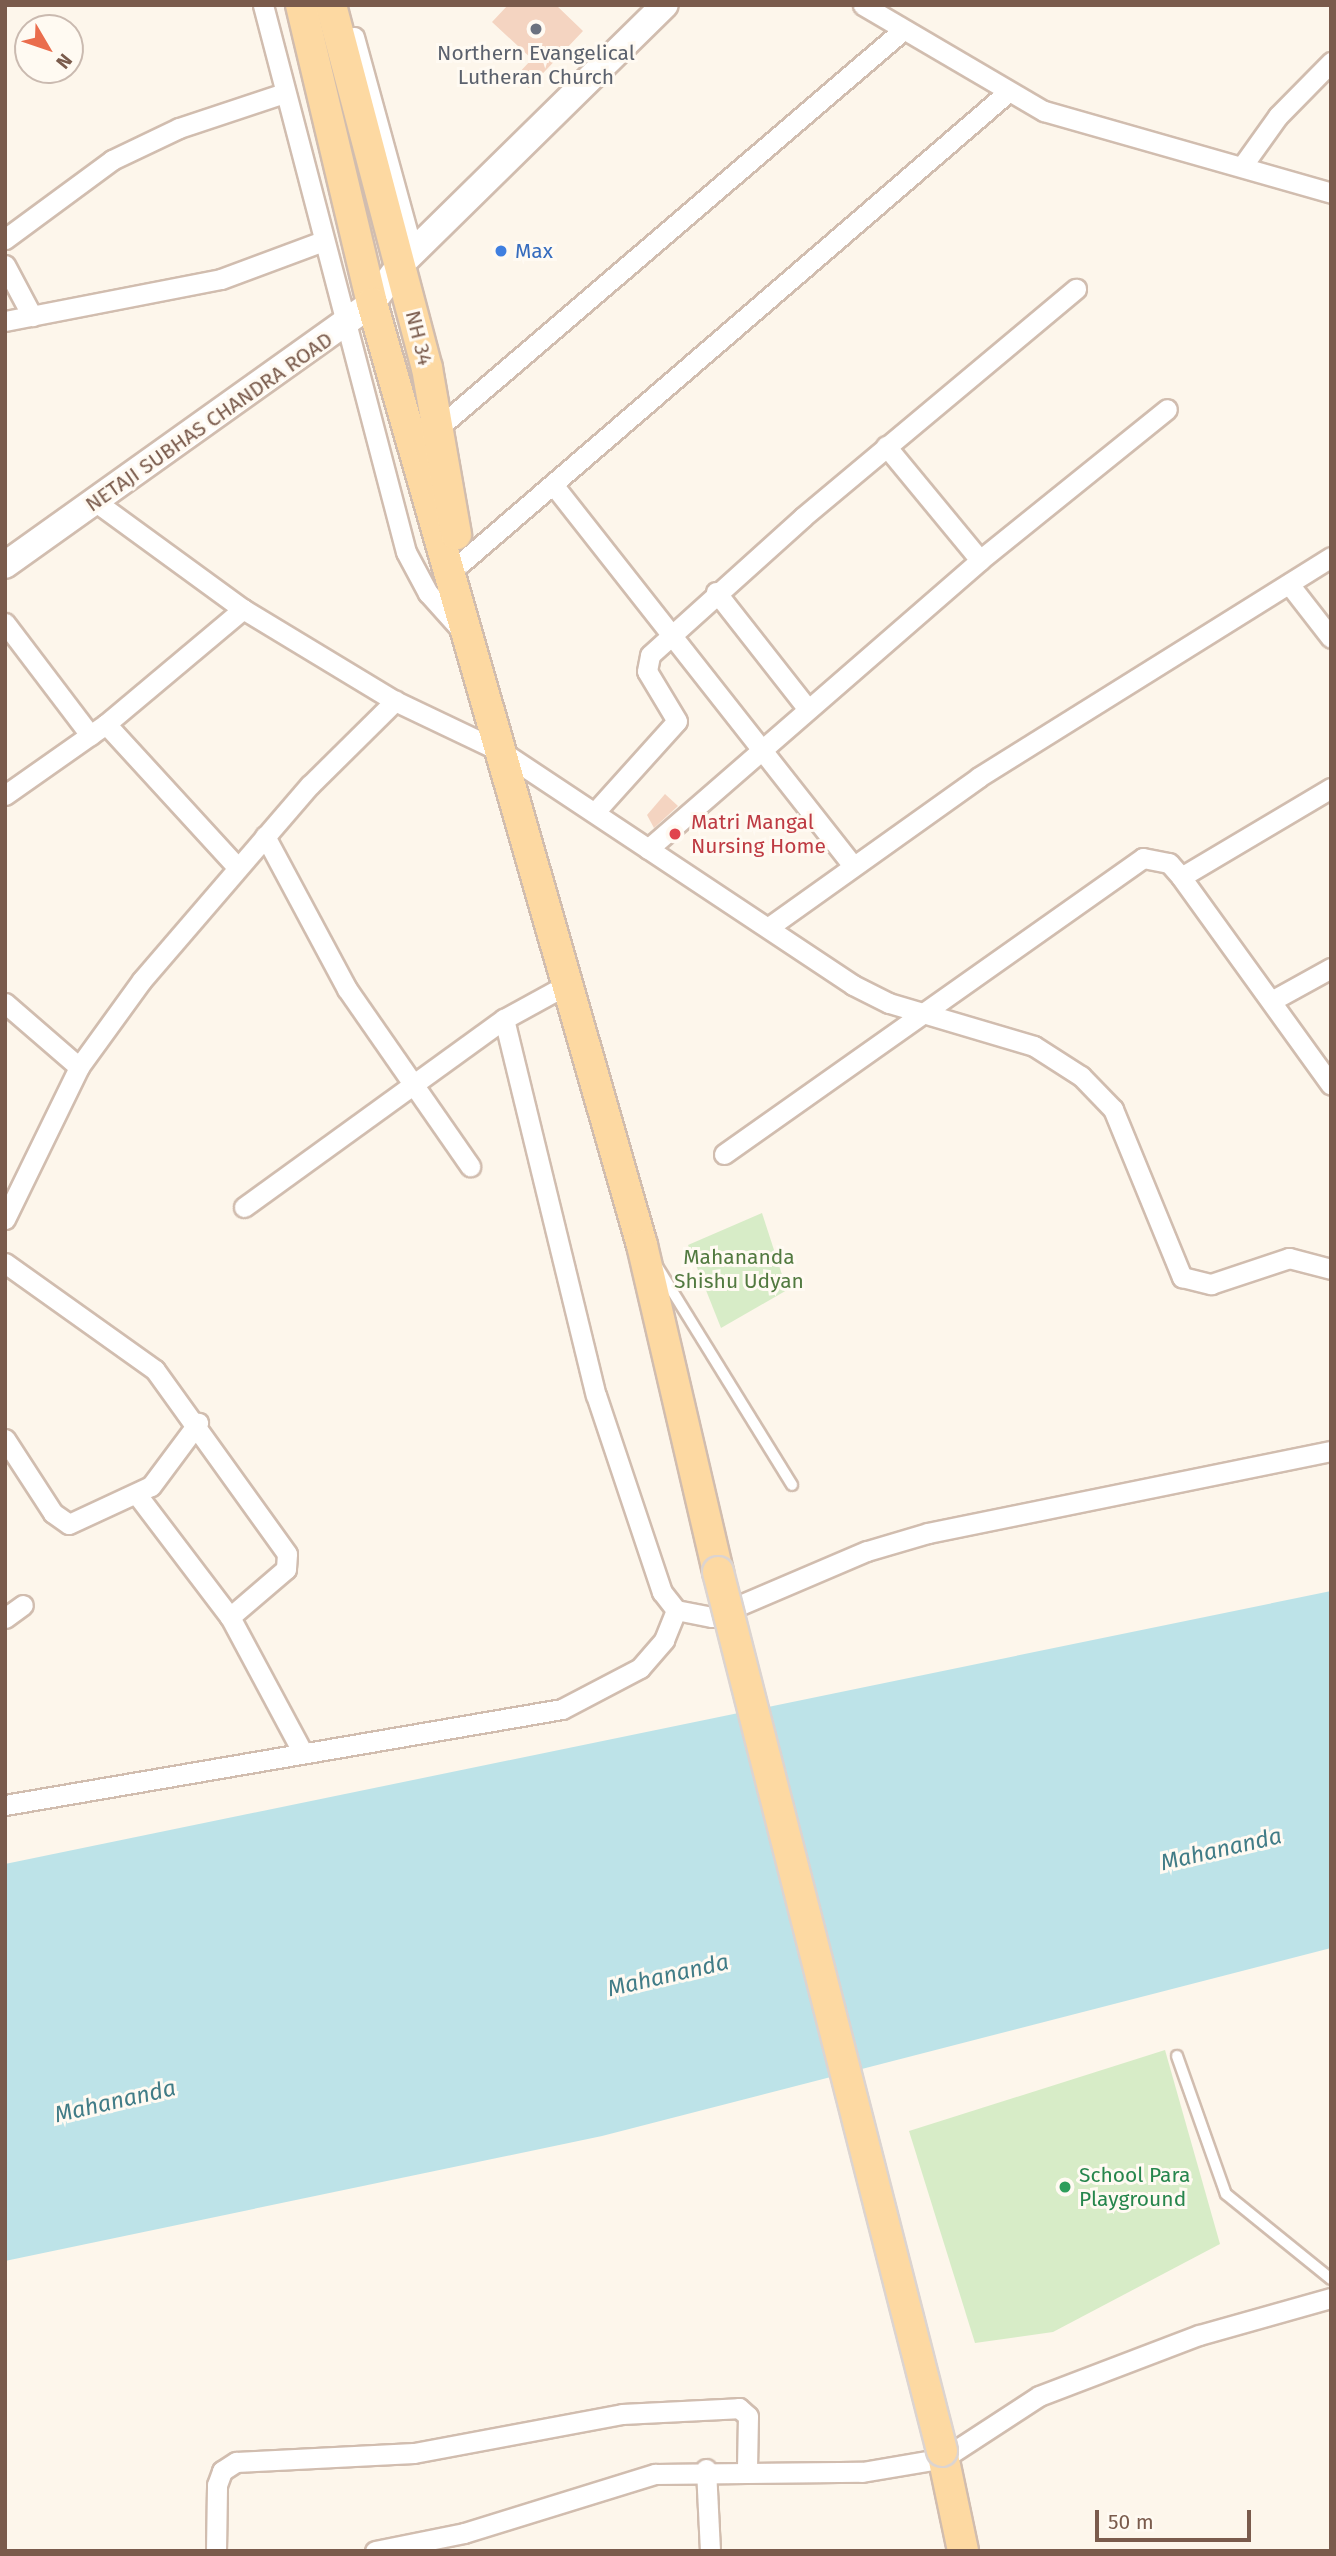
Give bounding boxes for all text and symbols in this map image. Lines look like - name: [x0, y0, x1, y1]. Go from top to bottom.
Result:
- north arrow: [14, 14, 84, 84]
- marker: Northern Evangelical Lutheran Church: [528, 21, 544, 37]
- place label: Northern Evangelical Lutheran Church: [437, 40, 635, 90]
- text: N: [51, 49, 77, 73]
- place label: Max: [515, 238, 553, 264]
- marker: Max: [493, 243, 509, 259]
- street label: NH 34: [400, 308, 438, 368]
- street label: NETAJI SUBHAS CHANDRA ROAD: [81, 327, 337, 517]
- place label: Matri Mangal Nursing Home: [691, 809, 826, 859]
- marker: Matri Mangal Nursing Home: [665, 824, 685, 844]
- park label: Mahananda Shishu Udyan: [674, 1244, 804, 1294]
- water label: Mahananda: [1158, 1822, 1284, 1876]
- water label: Mahananda: [605, 1948, 731, 2002]
- water label: Mahananda: [52, 2074, 178, 2128]
- place label: School Para Playground: [1079, 2162, 1190, 2212]
- marker: School Para Playground: [1057, 2179, 1073, 2195]
- scale bar: [1098, 2496, 1254, 2540]
- text: 50 m: [1108, 2509, 1154, 2535]

